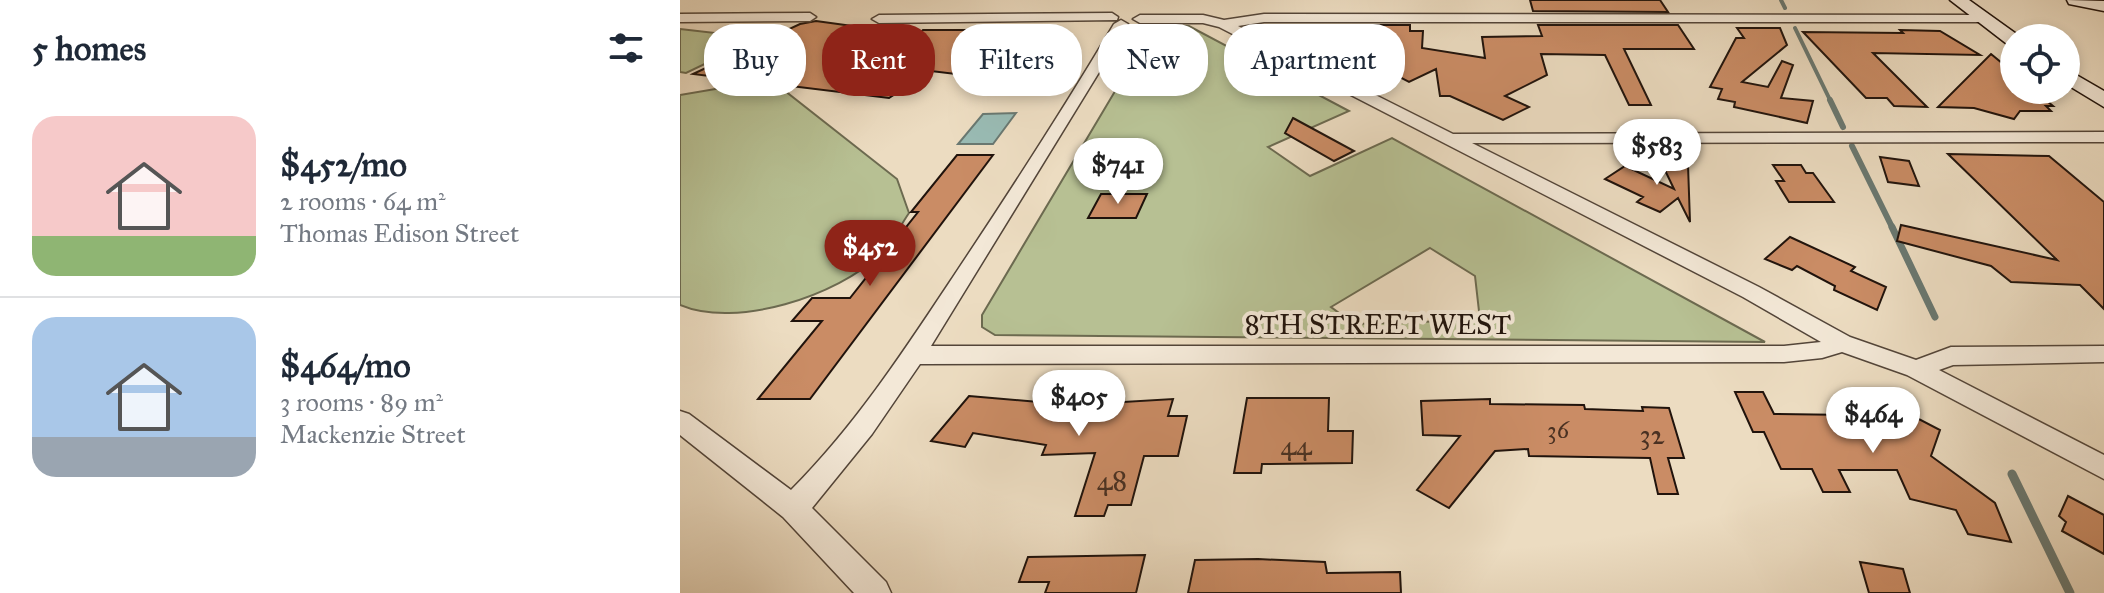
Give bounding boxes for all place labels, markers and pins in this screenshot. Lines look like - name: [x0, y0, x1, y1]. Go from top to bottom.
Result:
- pin: $583: [1610, 119, 1704, 187]
- pin: $741: [1071, 138, 1165, 206]
- pin: $452: [823, 220, 917, 288]
- pin: $405: [1032, 370, 1126, 438]
- pin: $464: [1826, 387, 1920, 455]

